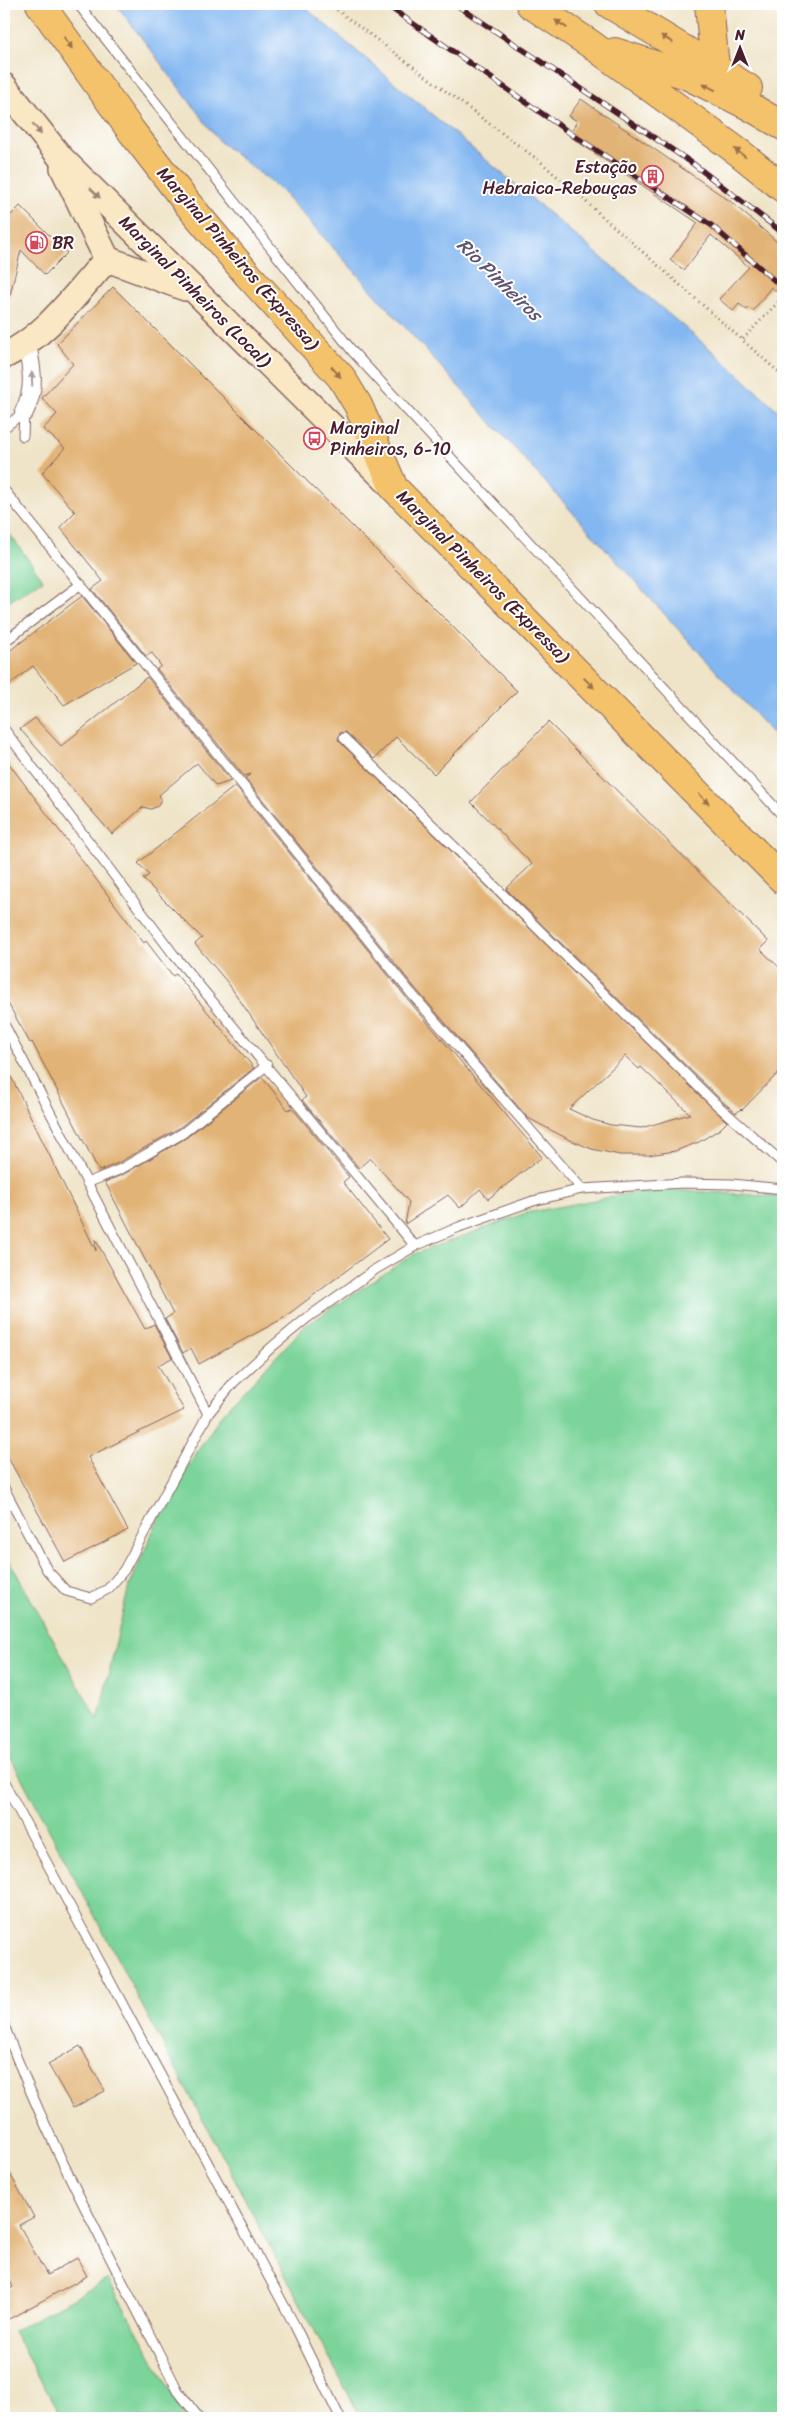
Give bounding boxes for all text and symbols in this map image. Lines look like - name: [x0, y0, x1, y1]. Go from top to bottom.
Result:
- one-way arrow: [555, 20, 568, 29]
- north arrow: [714, 22, 764, 72]
- text: N: [734, 23, 745, 48]
- one-way arrow: [660, 34, 673, 43]
- one-way arrow: [63, 37, 73, 50]
- one-way arrow: [702, 82, 717, 91]
- one-way arrow: [32, 122, 43, 135]
- one-way arrow: [734, 148, 747, 159]
- place label: Estação Hebraica-Rebouças: [482, 151, 638, 204]
- street label: Marginal Pinheiros (Expressa): [149, 159, 328, 359]
- building icon: Estação Hebraica-Rebouças: [641, 165, 665, 189]
- one-way arrow: [89, 186, 101, 198]
- street label: Marginal Pinheiros (Local): [111, 207, 280, 376]
- place label: BR: [52, 227, 74, 259]
- water label: Rio Pinheiros: [449, 230, 552, 331]
- fuel station icon: BR: [24, 231, 48, 255]
- one-way arrow: [331, 366, 342, 379]
- one-way arrow: [28, 371, 36, 387]
- place label: Marginal Pinheiros, 6-10: [330, 412, 451, 465]
- bus stop icon: Marginal Pinheiros, 6-10: [302, 426, 326, 450]
- street label: Marginal Pinheiros (Expressa): [389, 482, 579, 672]
- one-way arrow: [583, 677, 595, 689]
- one-way arrow: [698, 793, 710, 805]

